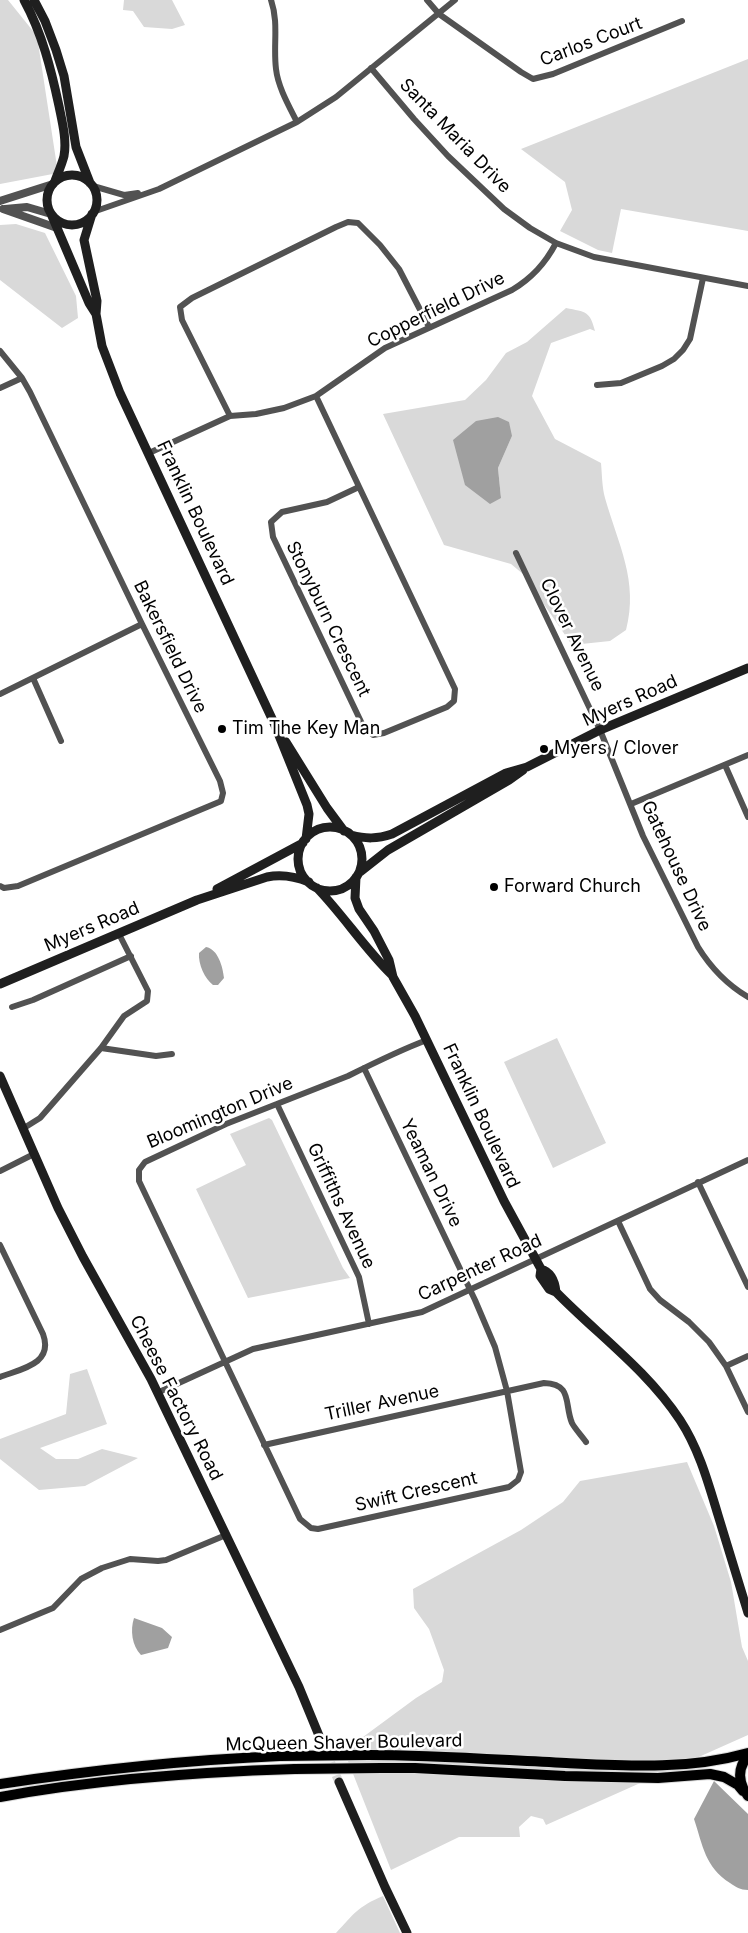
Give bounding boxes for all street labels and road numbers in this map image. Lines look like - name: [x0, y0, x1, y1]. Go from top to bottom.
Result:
- street label: Carlos Court: [537, 13, 645, 71]
- street label: Santa Maria Drive: [395, 74, 515, 198]
- street label: Copperfield Drive: [364, 267, 508, 353]
- street label: Franklin Boulevard: [152, 437, 238, 589]
- street label: Stonyburn Crescent: [281, 538, 375, 700]
- street label: Clover Avenue: [535, 575, 609, 695]
- street label: Bakersfield Drive: [129, 577, 211, 717]
- street label: Myers Road: [579, 671, 681, 731]
- street label: Gatehouse Drive: [636, 797, 716, 935]
- street label: Myers Road: [41, 897, 143, 957]
- street label: Franklin Boulevard: [438, 1040, 524, 1192]
- street label: Bloomington Drive: [144, 1073, 296, 1153]
- street label: Yeaman Drive: [395, 1115, 467, 1231]
- street label: Griffiths Avenue: [302, 1140, 380, 1272]
- street label: Carpenter Road: [415, 1230, 545, 1306]
- street label: Cheese Factory Road: [125, 1312, 227, 1484]
- street label: Triller Avenue: [323, 1380, 441, 1426]
- street label: Swift Crescent: [353, 1467, 479, 1517]
- street label: McQueen Shaver Boulevard: [225, 1730, 463, 1756]

